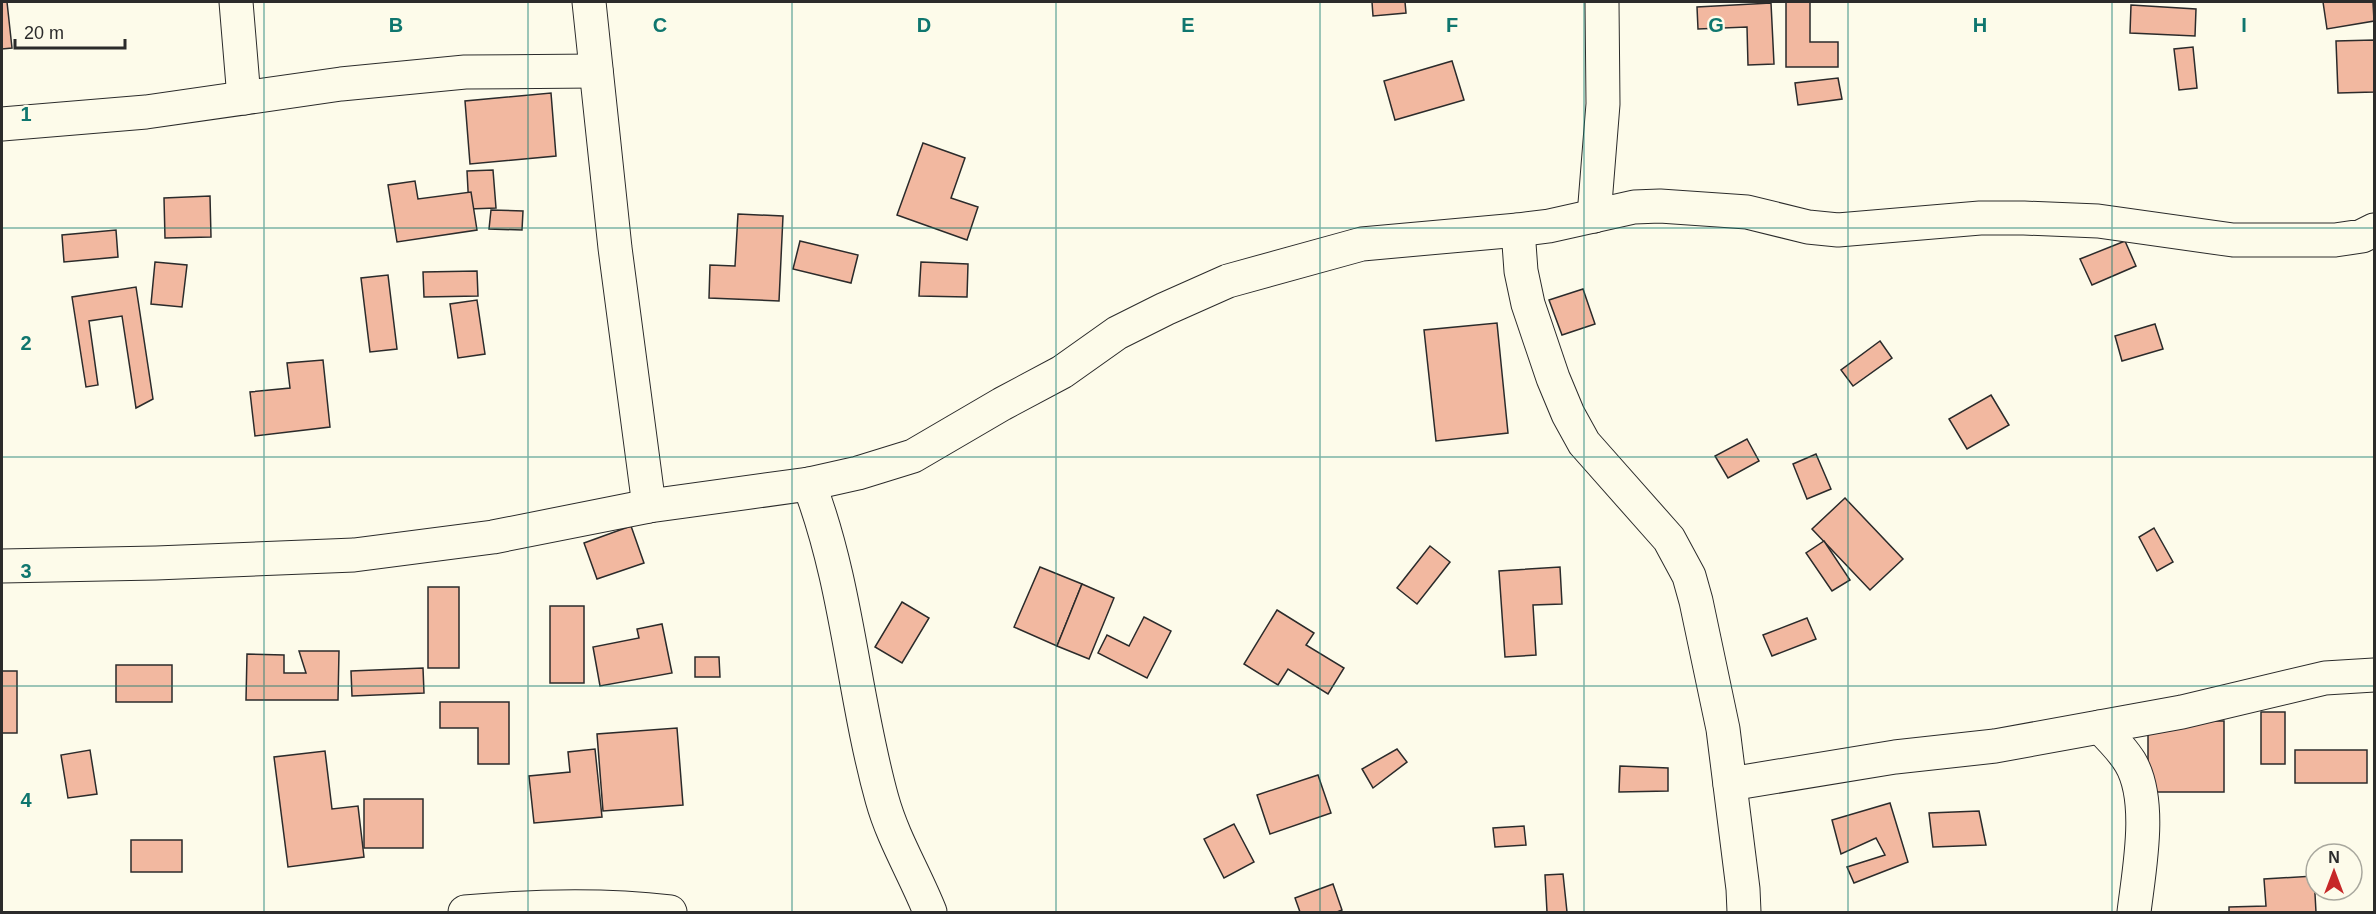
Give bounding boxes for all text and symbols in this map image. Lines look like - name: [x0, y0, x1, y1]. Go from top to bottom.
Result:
- scale bar: [15, 12, 124, 50]
- text: B: [389, 14, 403, 36]
- text: C: [653, 14, 667, 36]
- text: D: [917, 14, 931, 36]
- text: E: [1181, 14, 1195, 36]
- text: F: [1446, 14, 1458, 36]
- text: G: [1708, 14, 1724, 36]
- text: H: [1973, 14, 1987, 36]
- text: I: [2241, 14, 2247, 36]
- text: 20 m: [24, 23, 64, 43]
- text: 1: [20, 103, 32, 125]
- text: 2: [20, 332, 32, 354]
- text: 3: [20, 560, 32, 582]
- text: 4: [20, 789, 32, 811]
- north arrow: [2304, 842, 2364, 902]
- text: N: [2328, 849, 2340, 866]

